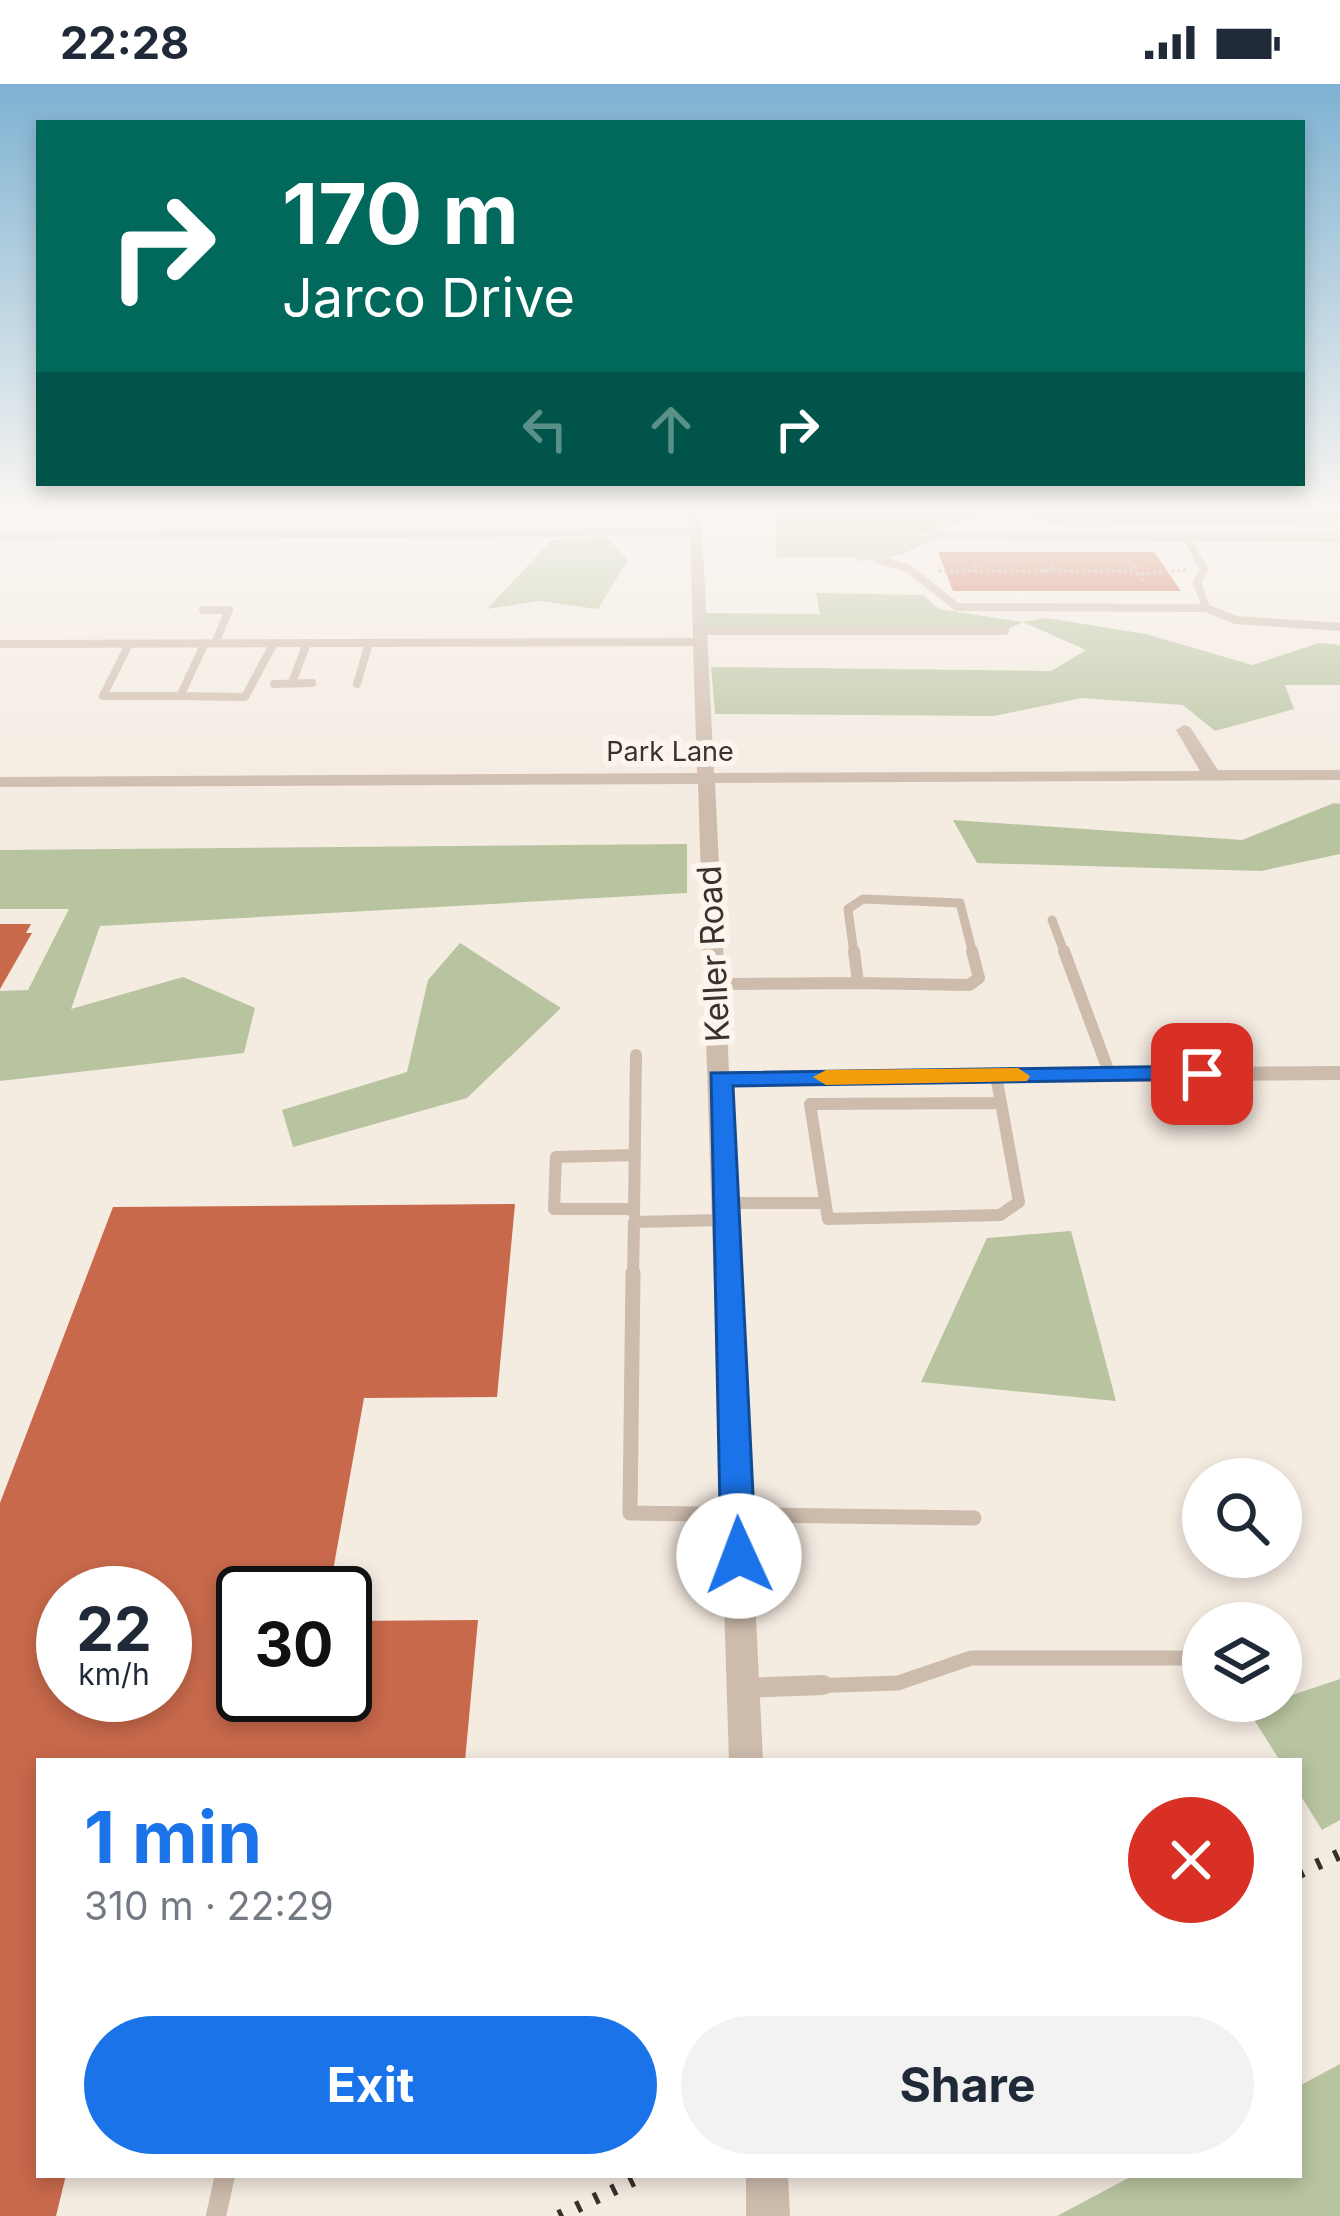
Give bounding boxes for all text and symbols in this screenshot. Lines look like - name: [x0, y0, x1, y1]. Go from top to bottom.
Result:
- text: 22:28: [60, 15, 189, 70]
- text: 170 m: [282, 163, 519, 264]
- icon: right: [84, 168, 240, 324]
- text: Jarco Drive: [282, 265, 575, 330]
- icon: left: [512, 396, 578, 462]
- icon: ahead: [638, 396, 704, 462]
- icon: right: [764, 396, 830, 462]
- street label: Park Lane: [606, 735, 734, 768]
- street label: Keller Road: [688, 865, 738, 1043]
- pin: [1151, 1023, 1253, 1125]
- icon: arrive: [1169, 1041, 1235, 1107]
- map controls: [1182, 1458, 1302, 1722]
- button: search: [1182, 1458, 1302, 1578]
- position arrow: [676, 1493, 802, 1619]
- speed limit sign: 30: [216, 1566, 372, 1722]
- text: 22: [76, 1593, 152, 1665]
- button: layers: [1182, 1602, 1302, 1722]
- text: km/h: [78, 1656, 150, 1692]
- text: 1 min: [84, 1793, 262, 1880]
- button: close: [1128, 1797, 1254, 1923]
- text: 310 m · 22:29: [84, 1882, 334, 1929]
- button: Exit: [84, 2016, 657, 2154]
- button: Share: [681, 2016, 1254, 2154]

